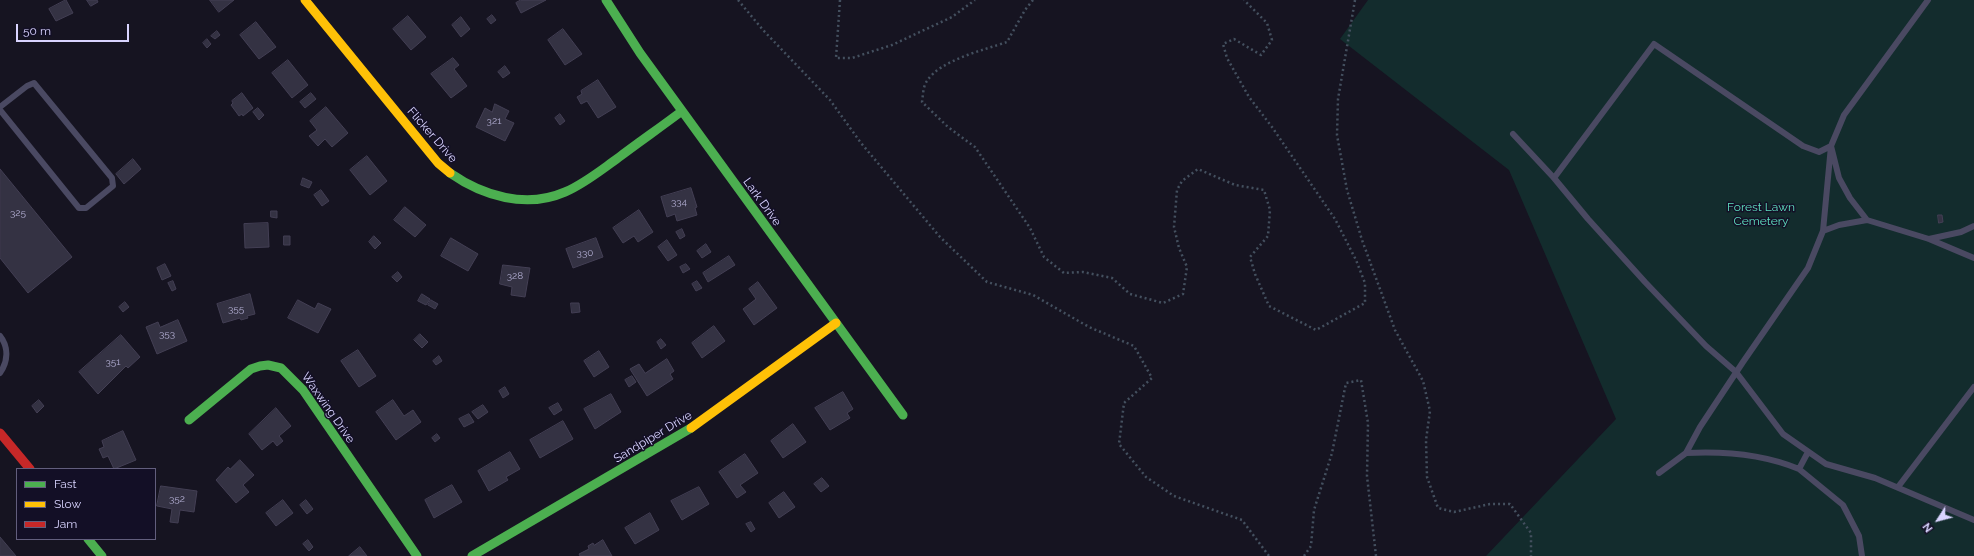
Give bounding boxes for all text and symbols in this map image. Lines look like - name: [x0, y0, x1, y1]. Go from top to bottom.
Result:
- scale bar: [18, 16, 131, 42]
- text: 50 m: [23, 24, 51, 38]
- street label: Flicker Drive: [404, 104, 460, 166]
- house number: 321: [487, 115, 501, 127]
- street label: Lark Drive: [740, 175, 784, 229]
- house number: 334: [671, 196, 687, 208]
- park label: Forest Lawn Cemetery: [1727, 200, 1795, 228]
- house number: 325: [10, 207, 26, 219]
- house number: 330: [577, 247, 593, 259]
- house number: 328: [507, 270, 523, 282]
- house number: 355: [228, 303, 244, 315]
- house number: 353: [159, 328, 175, 340]
- house number: 351: [105, 356, 121, 368]
- street label: Waxwing Drive: [298, 370, 358, 446]
- street label: Sandpiper Drive: [611, 408, 695, 466]
- legend: [16, 468, 156, 540]
- text: Fast: [54, 477, 77, 491]
- house number: 352: [169, 493, 185, 505]
- text: Slow: [54, 497, 81, 511]
- north arrow: [1918, 500, 1958, 540]
- text: Jam: [54, 517, 77, 531]
- text: N: [1920, 520, 1936, 535]

